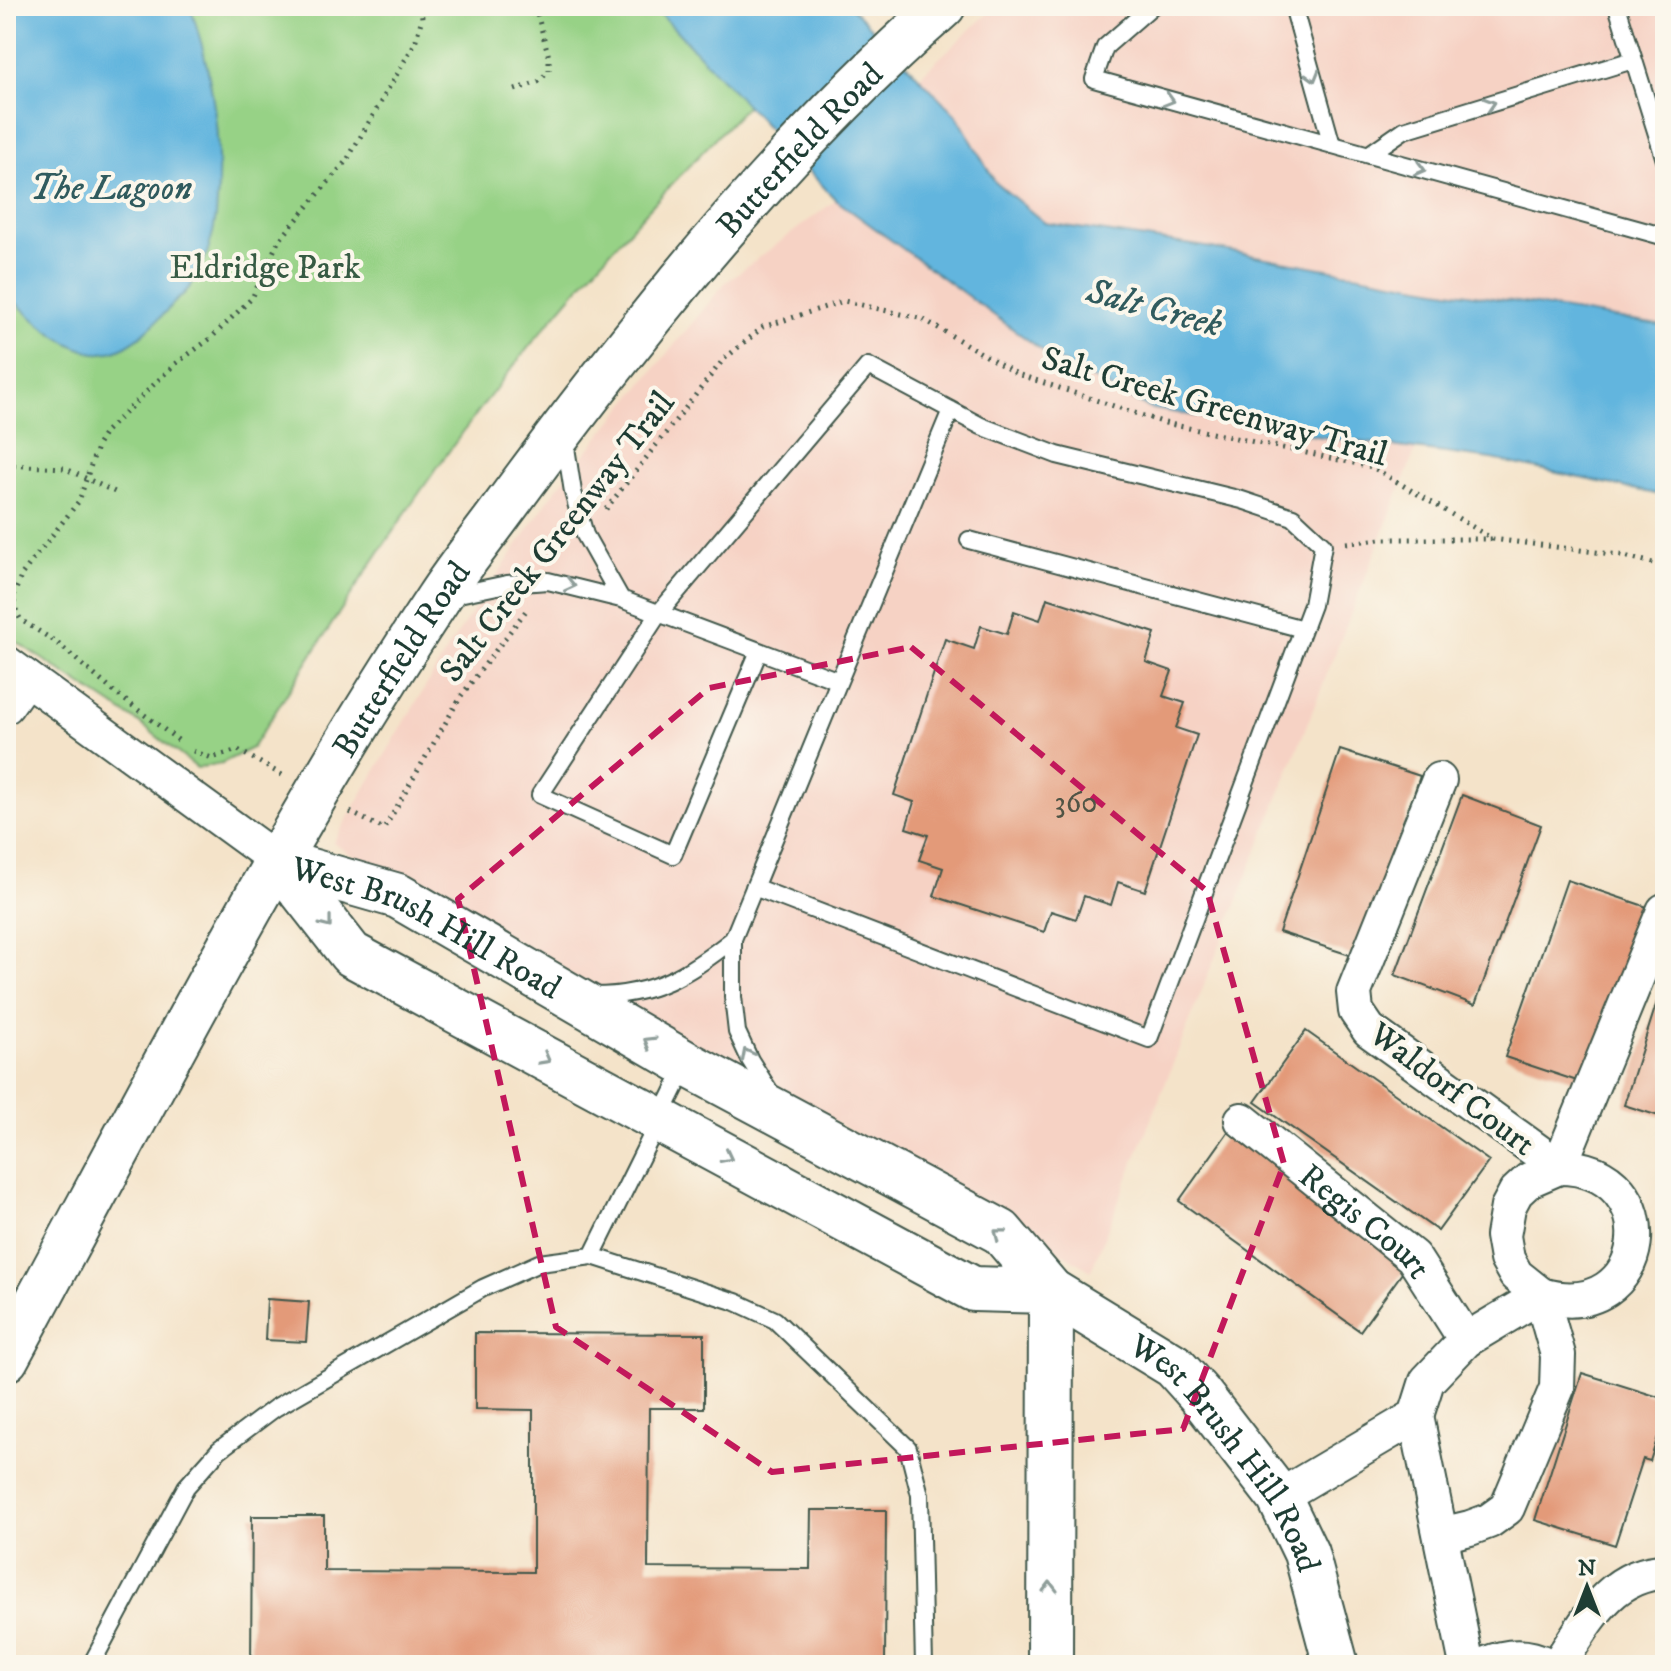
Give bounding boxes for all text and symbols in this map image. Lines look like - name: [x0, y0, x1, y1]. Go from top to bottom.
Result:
- street label: Butterfield Road: [708, 54, 892, 246]
- one-way arrow: [1303, 68, 1320, 82]
- one-way arrow: [1162, 91, 1176, 107]
- one-way arrow: [1483, 97, 1497, 113]
- one-way arrow: [1412, 160, 1426, 177]
- water label: The Lagoon: [30, 166, 192, 211]
- park label: Eldridge Park: [169, 247, 361, 289]
- water label: Salt Creek: [1081, 268, 1227, 348]
- street label: Salt Creek Greenway Trail: [1037, 337, 1393, 477]
- street label: Salt Creek Greenway Trail: [431, 383, 685, 691]
- street label: Butterfield Road: [324, 553, 480, 765]
- one-way arrow: [563, 576, 576, 593]
- house number: 360: [1055, 785, 1097, 822]
- street label: West Brush Hill Road: [285, 847, 568, 1009]
- one-way arrow: [317, 914, 331, 929]
- street label: Waldorf Court: [1360, 1013, 1543, 1166]
- one-way arrow: [643, 1036, 658, 1051]
- one-way arrow: [742, 1047, 757, 1062]
- one-way arrow: [536, 1049, 551, 1065]
- one-way arrow: [718, 1147, 733, 1162]
- street label: Regis Court: [1290, 1155, 1440, 1287]
- one-way arrow: [993, 1229, 1008, 1243]
- street label: West Brush Hill Road: [1121, 1325, 1329, 1576]
- north arrow: [1547, 1547, 1627, 1627]
- text: N: [1578, 1555, 1596, 1582]
- one-way arrow: [1042, 1580, 1059, 1593]

